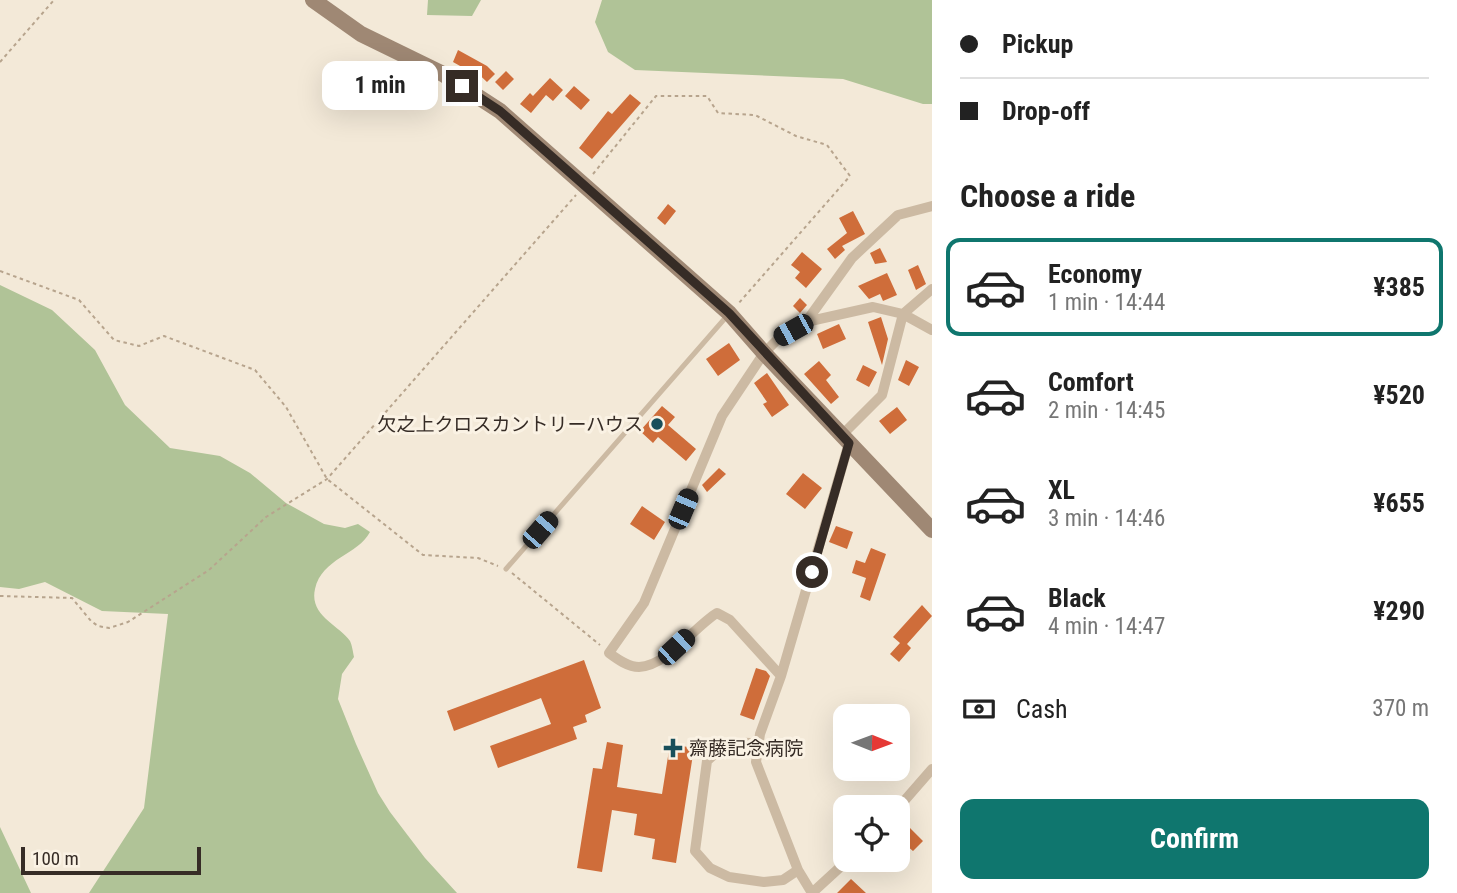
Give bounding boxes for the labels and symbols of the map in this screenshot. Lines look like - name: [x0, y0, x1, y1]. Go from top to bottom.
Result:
- callout: 1 min: [322, 62, 438, 110]
- route end: [446, 70, 478, 102]
- car: [770, 311, 817, 349]
- place label: 欠之上クロスカントリーハウス: [377, 413, 643, 436]
- marker: 欠之上クロスカントリーハウス: [649, 416, 665, 432]
- car: [666, 486, 701, 532]
- car: [519, 507, 562, 553]
- route start: [796, 556, 828, 588]
- car: [654, 625, 699, 669]
- north arrow: [833, 704, 910, 780]
- place label: 齋藤記念病院: [689, 737, 803, 760]
- marker: 齋藤記念病院: [663, 738, 683, 758]
- scale bar: [21, 844, 201, 876]

